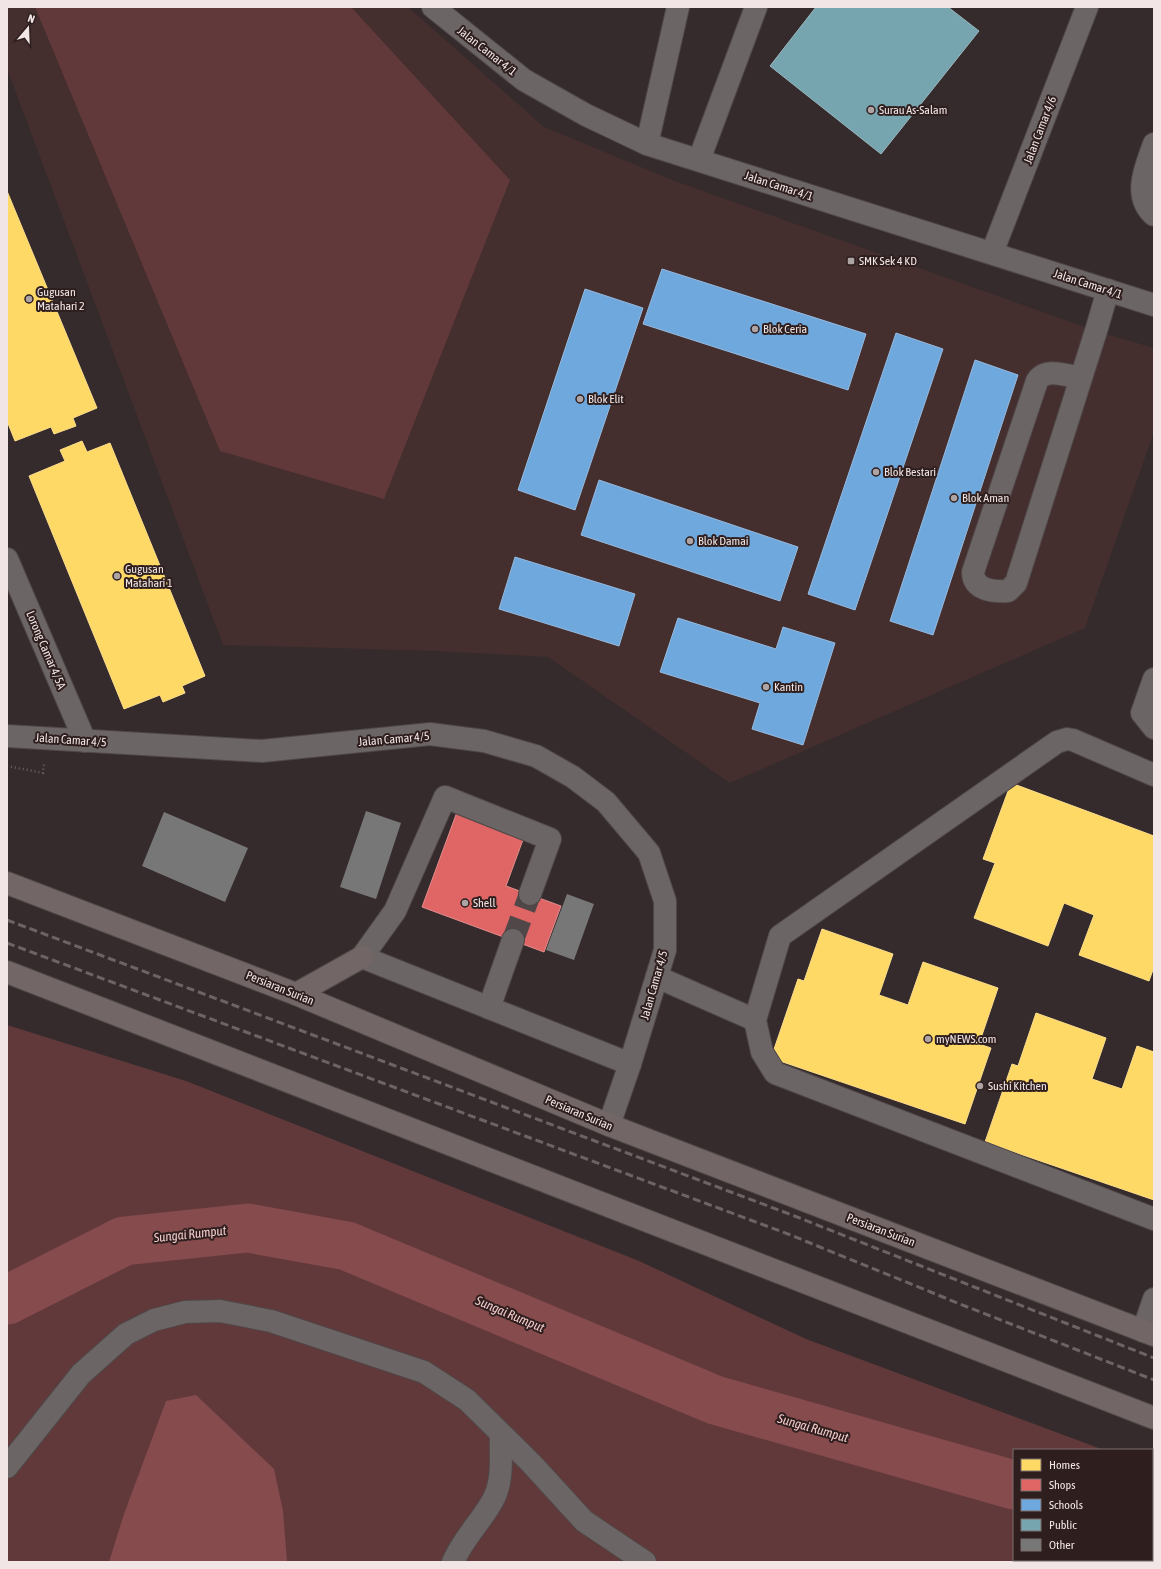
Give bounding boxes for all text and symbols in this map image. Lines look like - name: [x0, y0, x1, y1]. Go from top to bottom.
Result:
- north arrow: [8, 8, 48, 48]
- text: N: [26, 12, 36, 25]
- street label: Jalan Camar 4/1: [455, 24, 520, 79]
- street label: Jalan Camar 4/6: [1021, 94, 1059, 166]
- place label: Surau As-Salam: [879, 103, 947, 117]
- marker: Surau As-Salam: [866, 105, 876, 115]
- street label: Jalan Camar 4/1: [743, 168, 815, 204]
- place label: SMK Sek 4 KD: [859, 254, 917, 268]
- marker: SMK Sek 4 KD: [846, 256, 856, 266]
- street label: Jalan Camar 4/1: [1052, 266, 1124, 302]
- place label: Gugusan Matahari 2: [37, 285, 85, 313]
- marker: Gugusan Matahari 2: [24, 294, 34, 304]
- place label: Blok Ceria: [763, 322, 807, 336]
- marker: Blok Ceria: [750, 324, 760, 334]
- place label: Blok Elit: [588, 392, 624, 406]
- marker: Blok Elit: [575, 394, 585, 404]
- place label: Blok Bestari: [884, 465, 936, 479]
- marker: Blok Bestari: [871, 467, 881, 477]
- place label: Blok Aman: [962, 491, 1009, 505]
- marker: Blok Aman: [949, 493, 959, 503]
- place label: Blok Damai: [698, 534, 749, 548]
- marker: Blok Damai: [685, 536, 695, 546]
- place label: Gugusan Matahari 1: [125, 562, 173, 590]
- marker: Gugusan Matahari 1: [112, 571, 122, 581]
- street label: Lorong Camar 4/5A: [23, 609, 69, 691]
- place label: Kantin: [774, 680, 803, 694]
- marker: Kantin: [761, 682, 771, 692]
- street label: Jalan Camar 4/5: [358, 729, 430, 749]
- street label: Jalan Camar 4/5: [35, 731, 107, 749]
- place label: Shell: [473, 896, 496, 910]
- marker: Shell: [460, 898, 470, 908]
- street label: Jalan Camar 4/5: [637, 949, 671, 1021]
- street label: Persiaran Surian: [244, 968, 316, 1008]
- place label: myNEWS.com: [936, 1032, 996, 1046]
- marker: myNEWS.com: [923, 1034, 933, 1044]
- place label: Sushi Kitchen: [988, 1079, 1047, 1093]
- marker: Sushi Kitchen: [975, 1081, 985, 1091]
- street label: Persiaran Surian: [543, 1092, 615, 1134]
- street label: Persiaran Surian: [845, 1211, 917, 1249]
- water label: Sungai Rumput: [152, 1223, 227, 1245]
- water label: Sungai Rumput: [473, 1292, 547, 1335]
- water label: Sungai Rumput: [775, 1410, 850, 1445]
- legend: [1013, 1449, 1153, 1561]
- text: Homes: [1049, 1458, 1080, 1472]
- text: Shops: [1049, 1478, 1075, 1492]
- text: Schools: [1049, 1498, 1083, 1512]
- text: Public: [1049, 1518, 1077, 1532]
- text: Other: [1049, 1538, 1075, 1552]

